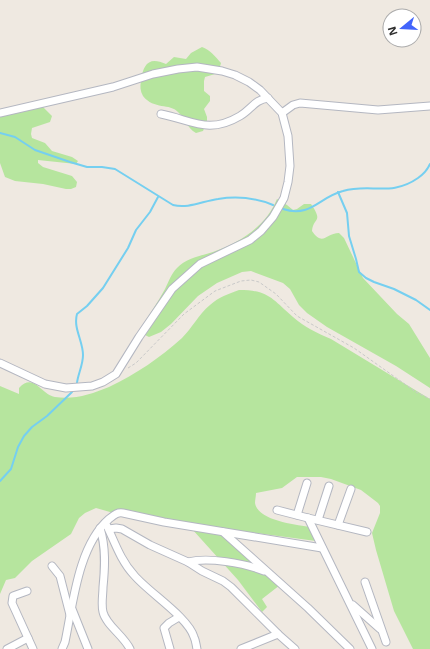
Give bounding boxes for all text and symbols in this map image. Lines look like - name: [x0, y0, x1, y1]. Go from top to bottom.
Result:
- north arrow: [382, 8, 422, 48]
- text: N: [383, 25, 401, 38]

